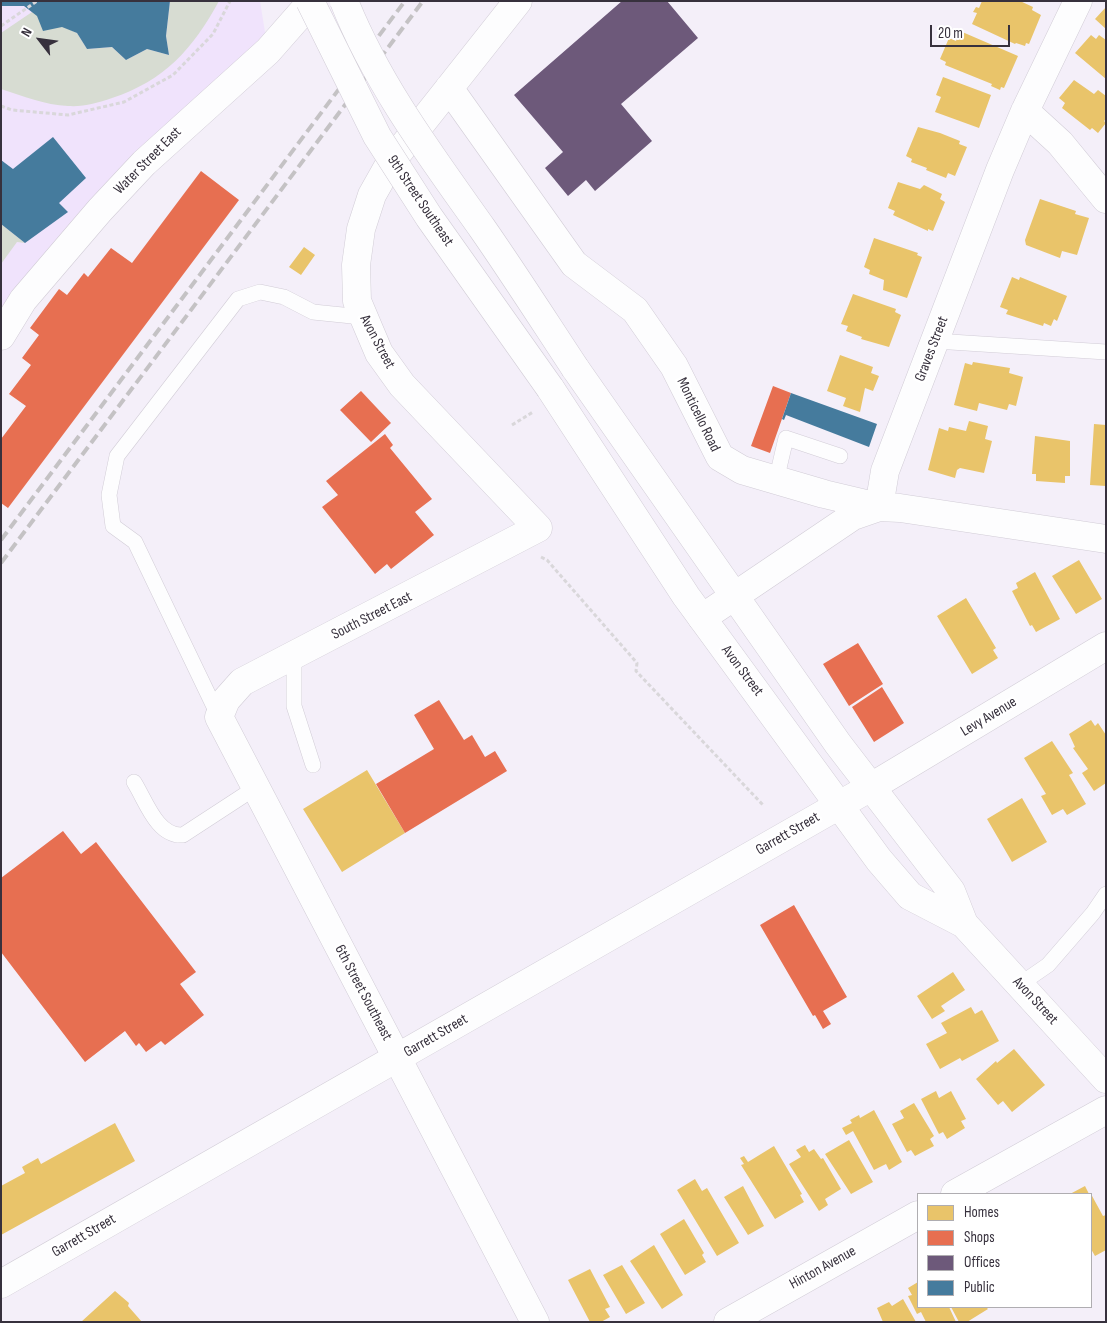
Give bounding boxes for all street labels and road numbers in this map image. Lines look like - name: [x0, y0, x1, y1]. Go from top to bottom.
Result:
- street label: Water Street East: [111, 124, 185, 198]
- street label: 9th Street Southeast: [383, 152, 457, 250]
- street label: Avon Street: [355, 312, 399, 372]
- street label: Graves Street: [911, 314, 953, 384]
- street label: Monticello Road: [672, 375, 724, 455]
- street label: South Street East: [329, 588, 415, 644]
- street label: Avon Street: [717, 642, 767, 700]
- street label: Levy Avenue: [958, 693, 1020, 741]
- street label: Garrett Street: [753, 809, 823, 859]
- street label: 6th Street Southeast: [330, 942, 396, 1044]
- street label: Avon Street: [1008, 973, 1062, 1029]
- street label: Garrett Street: [401, 1011, 471, 1061]
- street label: Garrett Street: [49, 1211, 119, 1261]
- street label: Hinton Avenue: [787, 1242, 859, 1294]

